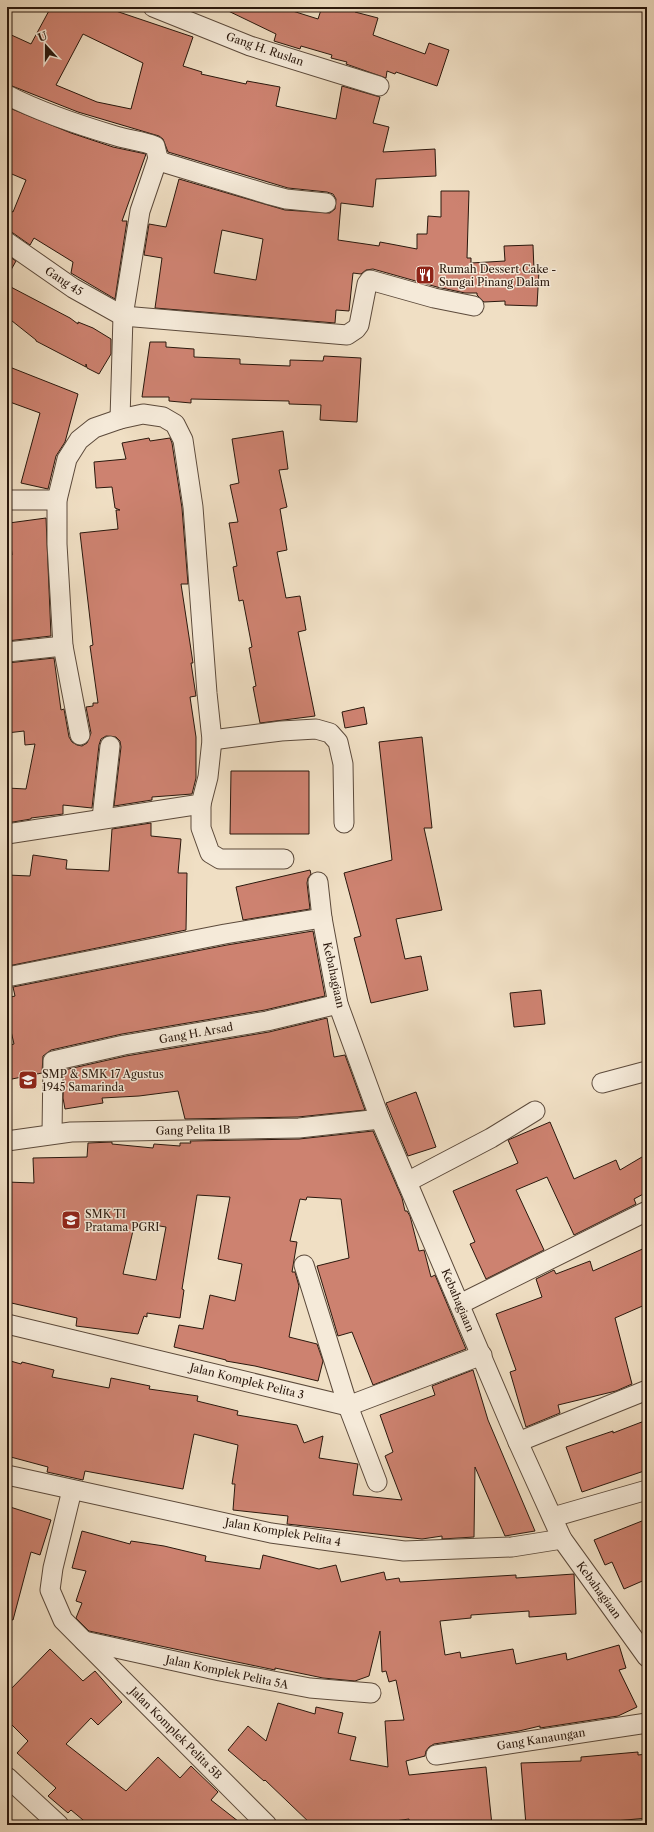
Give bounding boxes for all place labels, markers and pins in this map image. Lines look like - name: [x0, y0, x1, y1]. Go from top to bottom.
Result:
- place label: Rumah Dessert Cake - Sungai Pinang Dalam: [439, 262, 556, 289]
- restaurant icon: Rumah Dessert Cake - Sungai Pinang Dalam: [414, 264, 436, 286]
- place label: SMP & SMK 17 Agustus 1945 Samarinda: [42, 1067, 164, 1094]
- school or university icon: SMP & SMK 17 Agustus 1945 Samarinda: [17, 1069, 39, 1091]
- place label: SMK TI Pratama PGRI: [85, 1207, 160, 1234]
- school or university icon: SMK TI Pratama PGRI: [60, 1209, 82, 1231]

